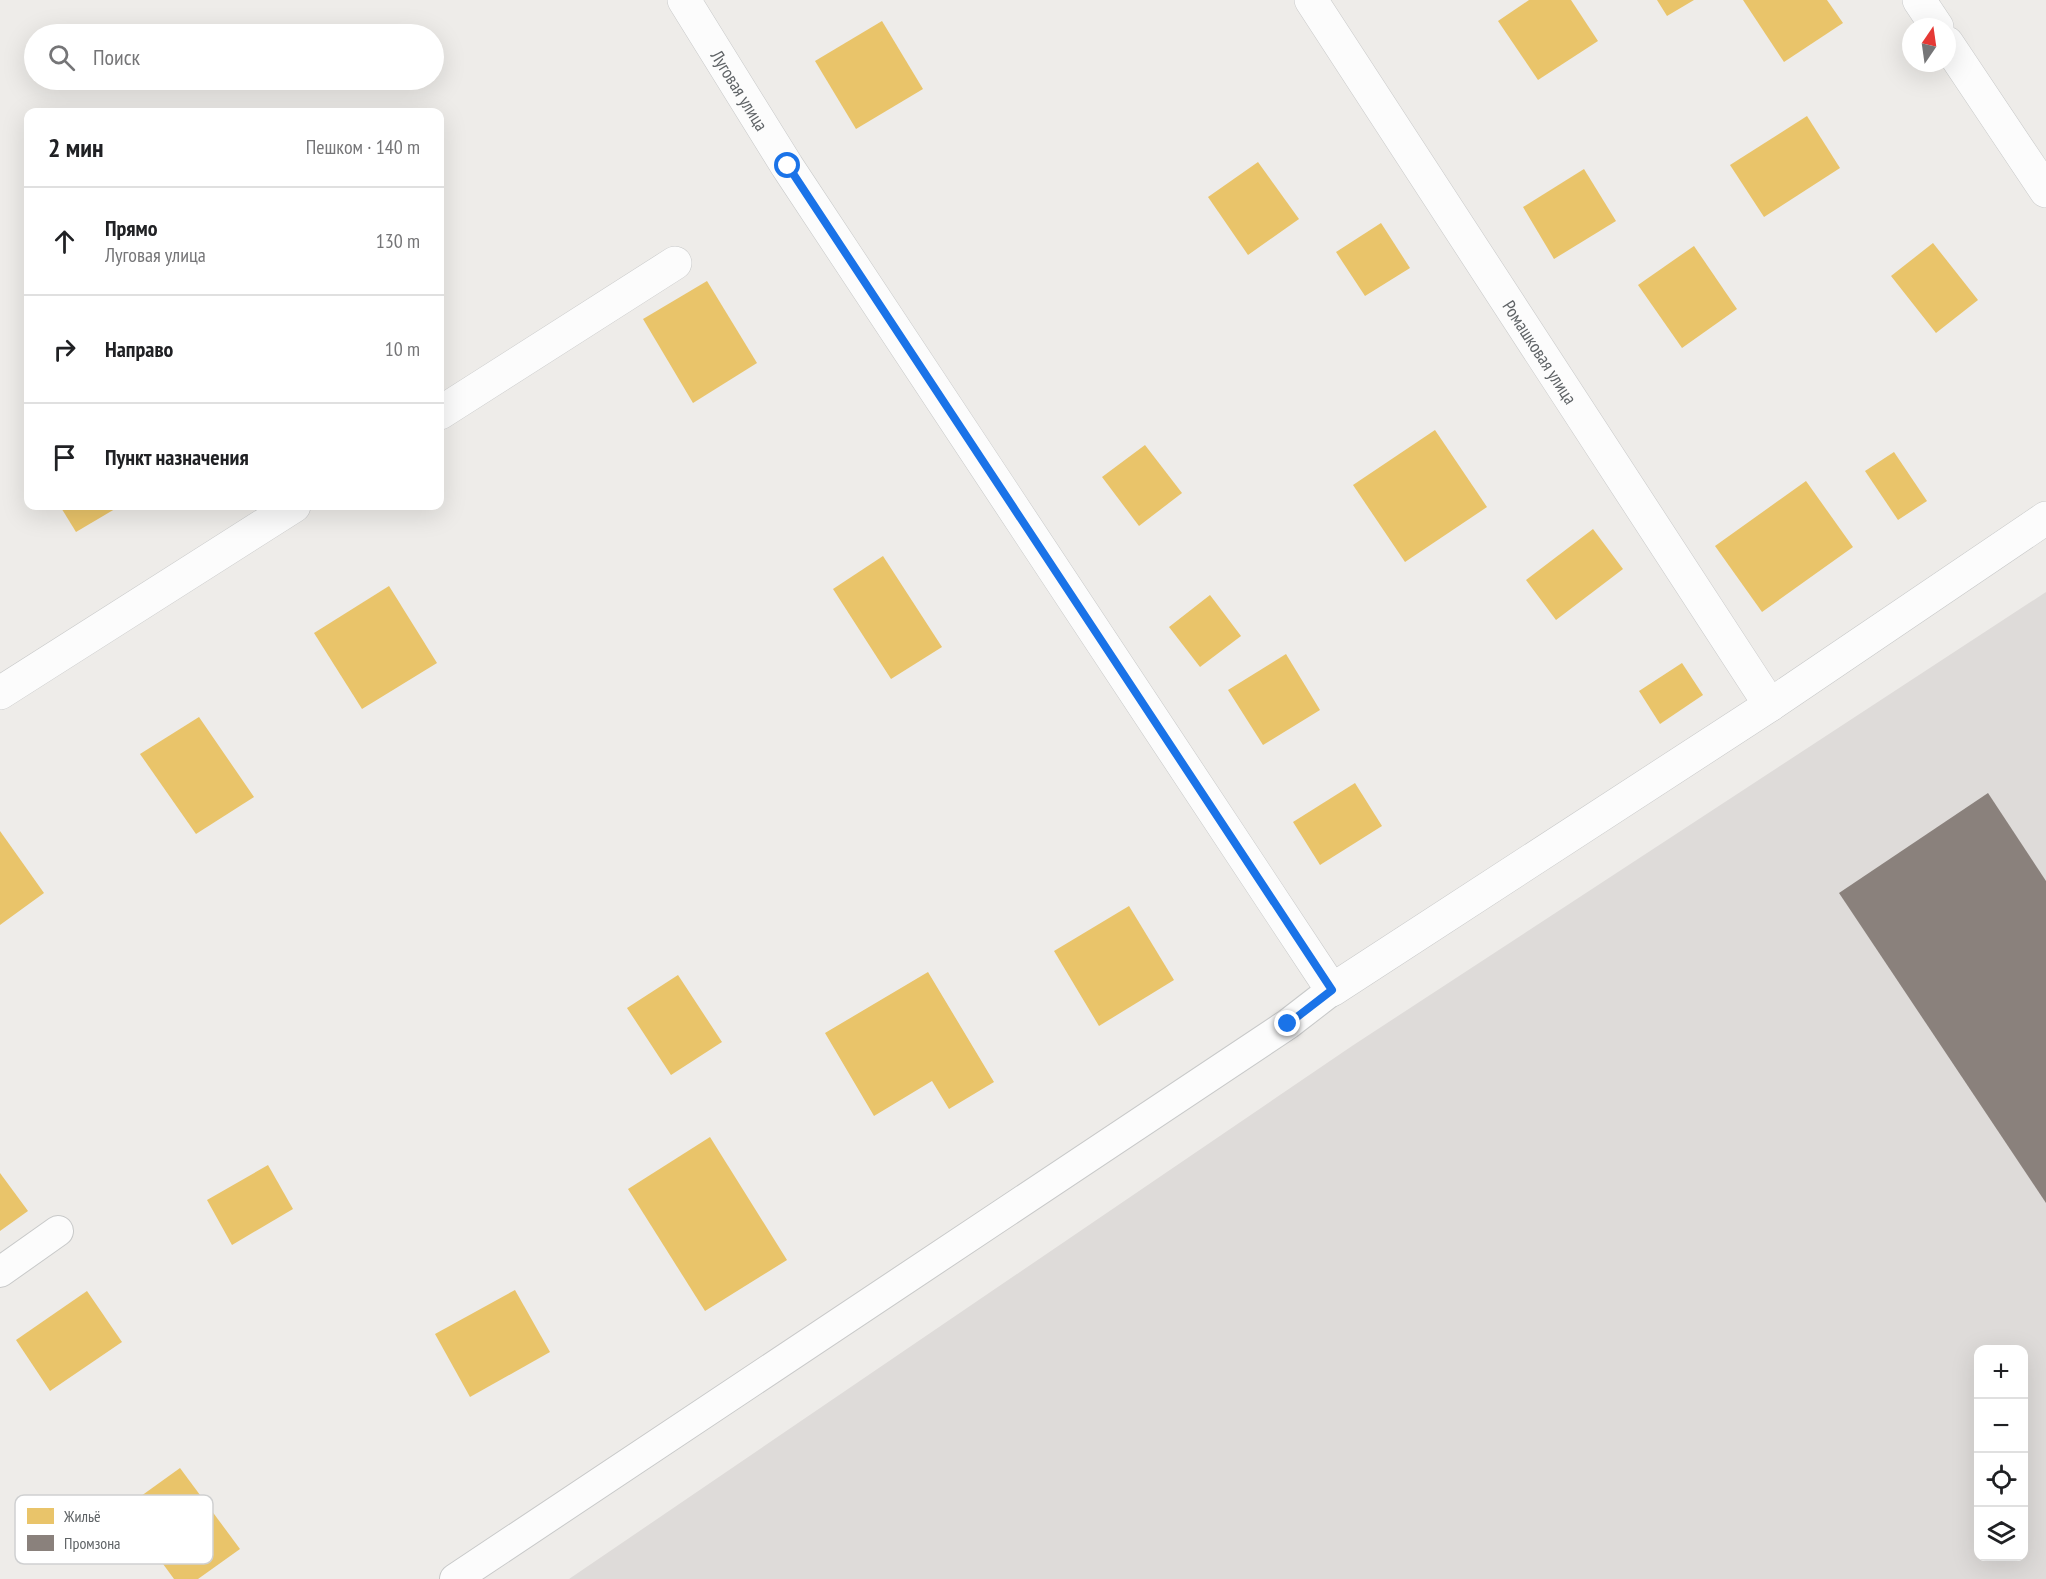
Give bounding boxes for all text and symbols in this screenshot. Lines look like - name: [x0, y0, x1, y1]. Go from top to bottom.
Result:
- north arrow: [1902, 18, 1956, 72]
- search box: [24, 24, 444, 90]
- icon: search: [45, 41, 78, 74]
- text: Поиск: [93, 43, 140, 71]
- street label: Луговая улица: [706, 45, 774, 135]
- text: 2 мин: [48, 131, 103, 164]
- text: Пешком · 140 m: [306, 134, 420, 160]
- route start: [774, 152, 800, 178]
- text: Прямо: [105, 214, 158, 242]
- icon: ahead: [48, 225, 81, 258]
- text: 130 m: [376, 228, 420, 254]
- text: Луговая улица: [105, 242, 206, 268]
- street label: Ромашковая улица: [1498, 296, 1582, 408]
- icon: right: [48, 333, 81, 366]
- text: Направо: [105, 335, 173, 363]
- text: 10 m: [385, 336, 420, 362]
- icon: arrive: [48, 441, 81, 474]
- text: Пункт назначения: [105, 443, 249, 471]
- route end: [1274, 1010, 1300, 1036]
- map controls: [1974, 1345, 2028, 1561]
- button: +: [1974, 1345, 2028, 1399]
- button: −: [1974, 1399, 2028, 1453]
- button: locate: [1974, 1453, 2028, 1507]
- legend: [15, 1495, 213, 1564]
- text: Жильё: [63, 1506, 101, 1526]
- button: layers: [1974, 1507, 2028, 1561]
- text: Промзона: [64, 1533, 121, 1553]

